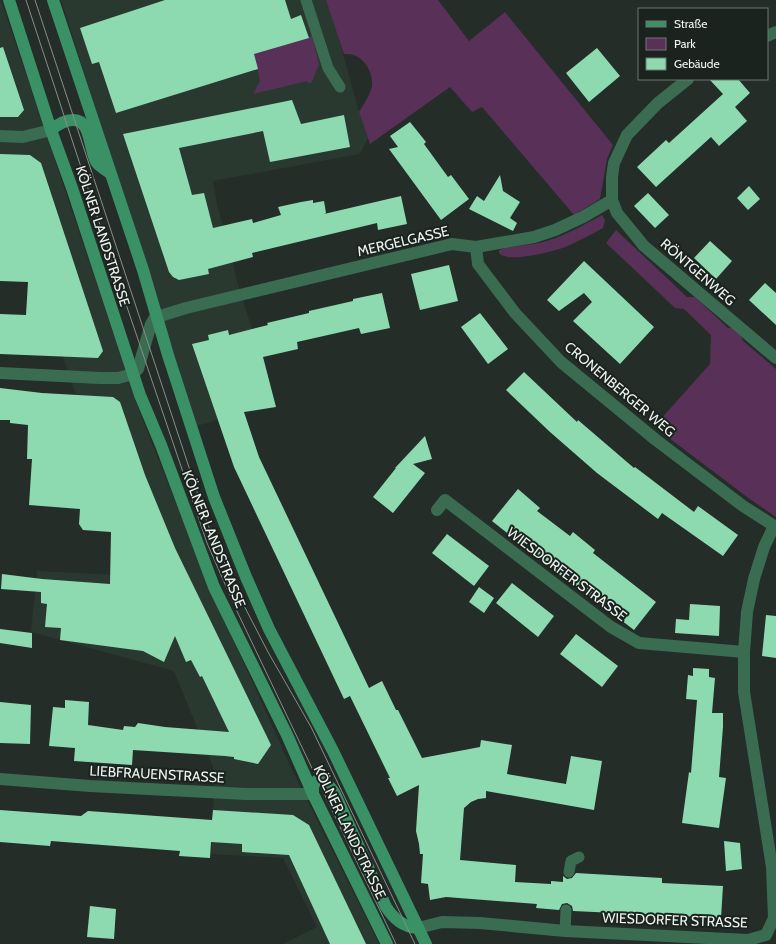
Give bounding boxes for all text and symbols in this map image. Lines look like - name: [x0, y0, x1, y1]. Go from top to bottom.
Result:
- legend: [638, 8, 768, 80]
- text: Straße: [674, 16, 707, 31]
- text: Park: [674, 36, 696, 51]
- text: Gebäude: [674, 56, 720, 71]
- street label: KÖLNER LANDSTRASSE: [72, 163, 134, 309]
- street label: MERGELGASSE: [355, 222, 451, 260]
- street label: RÖNTGENWEG: [657, 235, 739, 309]
- street label: CRONENBERGER WEG: [561, 337, 679, 441]
- street label: KÖLNER LANDSTRASSE: [178, 467, 250, 611]
- street label: WIESDORFER STRASSE: [503, 523, 631, 625]
- street label: LIEBFRAUENSTRASSE: [89, 761, 225, 787]
- street label: KÖLNER LANDSTRASSE: [310, 762, 390, 902]
- street label: WIESDORFER STRASSE: [602, 908, 748, 932]

